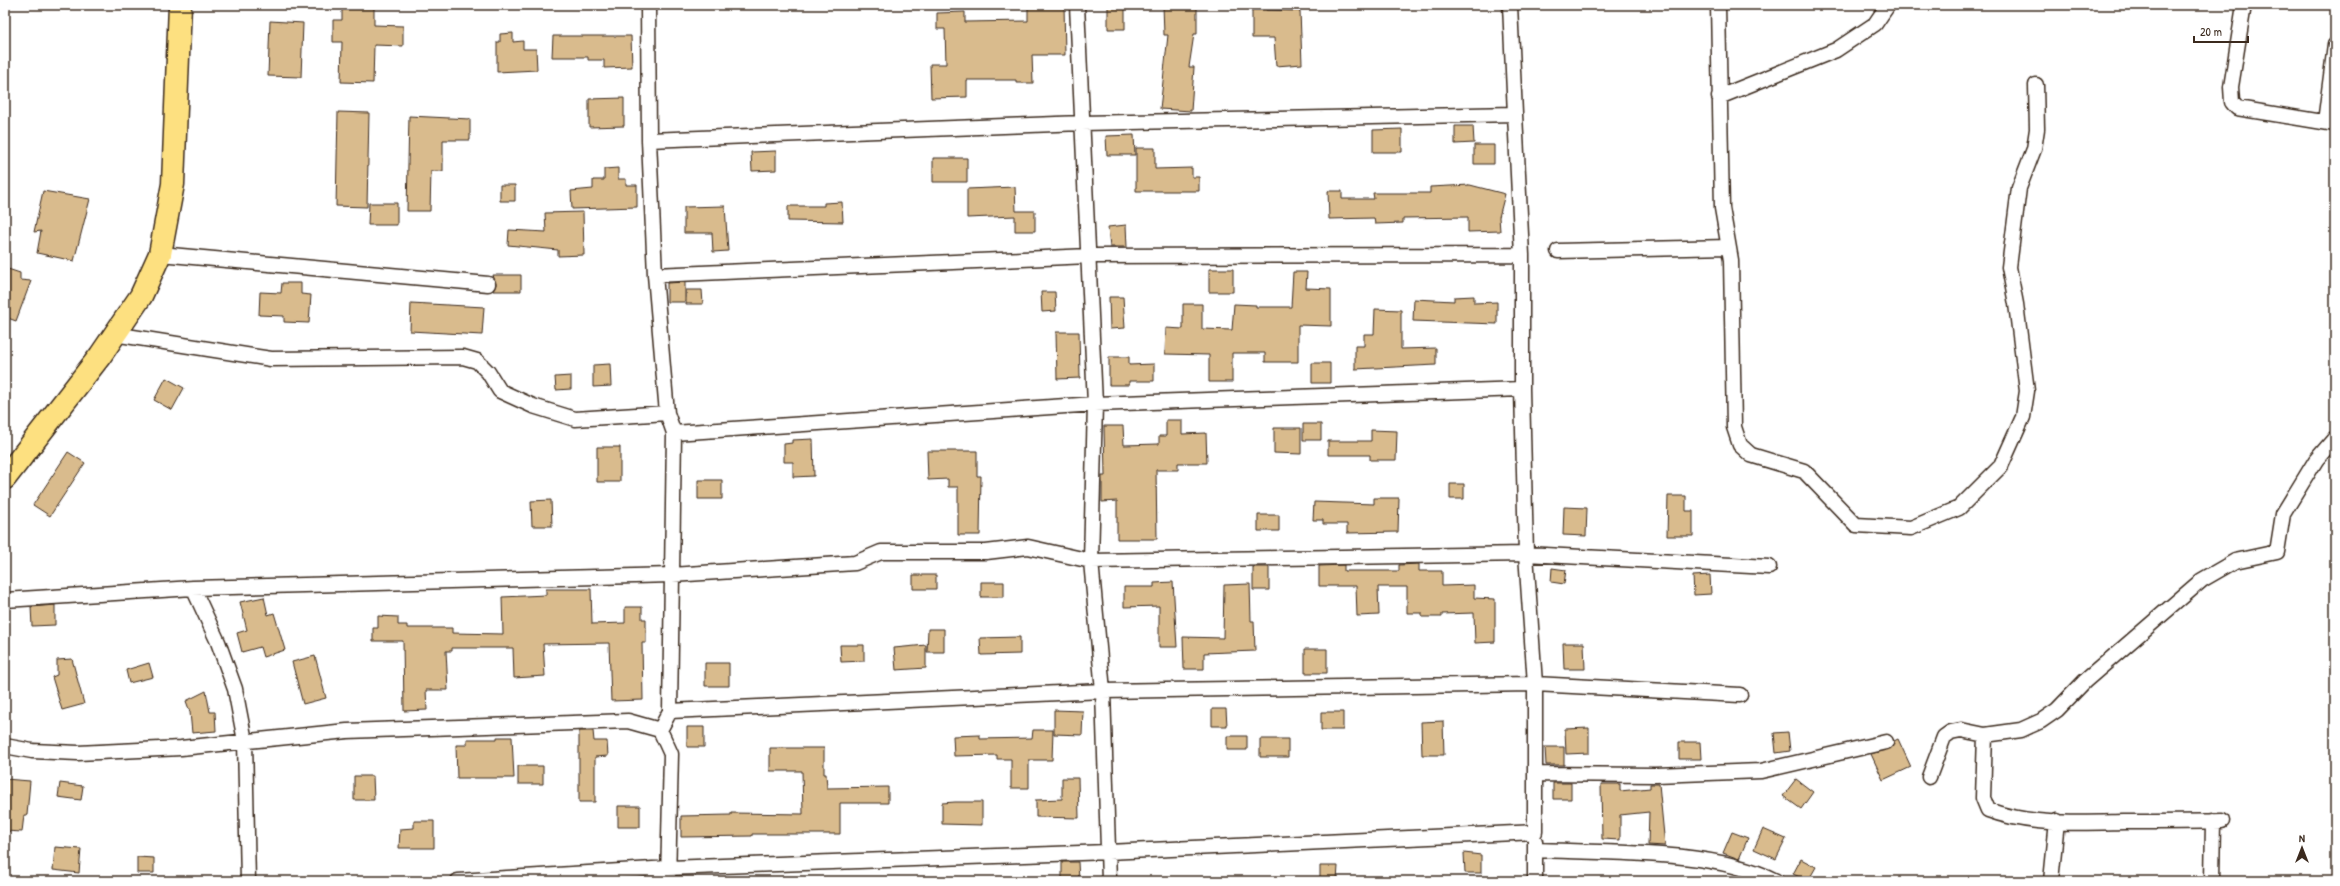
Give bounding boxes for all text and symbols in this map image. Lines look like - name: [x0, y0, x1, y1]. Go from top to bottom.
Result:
- scale bar: [2194, 18, 2248, 44]
- text: 20 m: [2200, 23, 2222, 40]
- north arrow: [2282, 828, 2322, 868]
- text: N: [2299, 831, 2305, 845]

